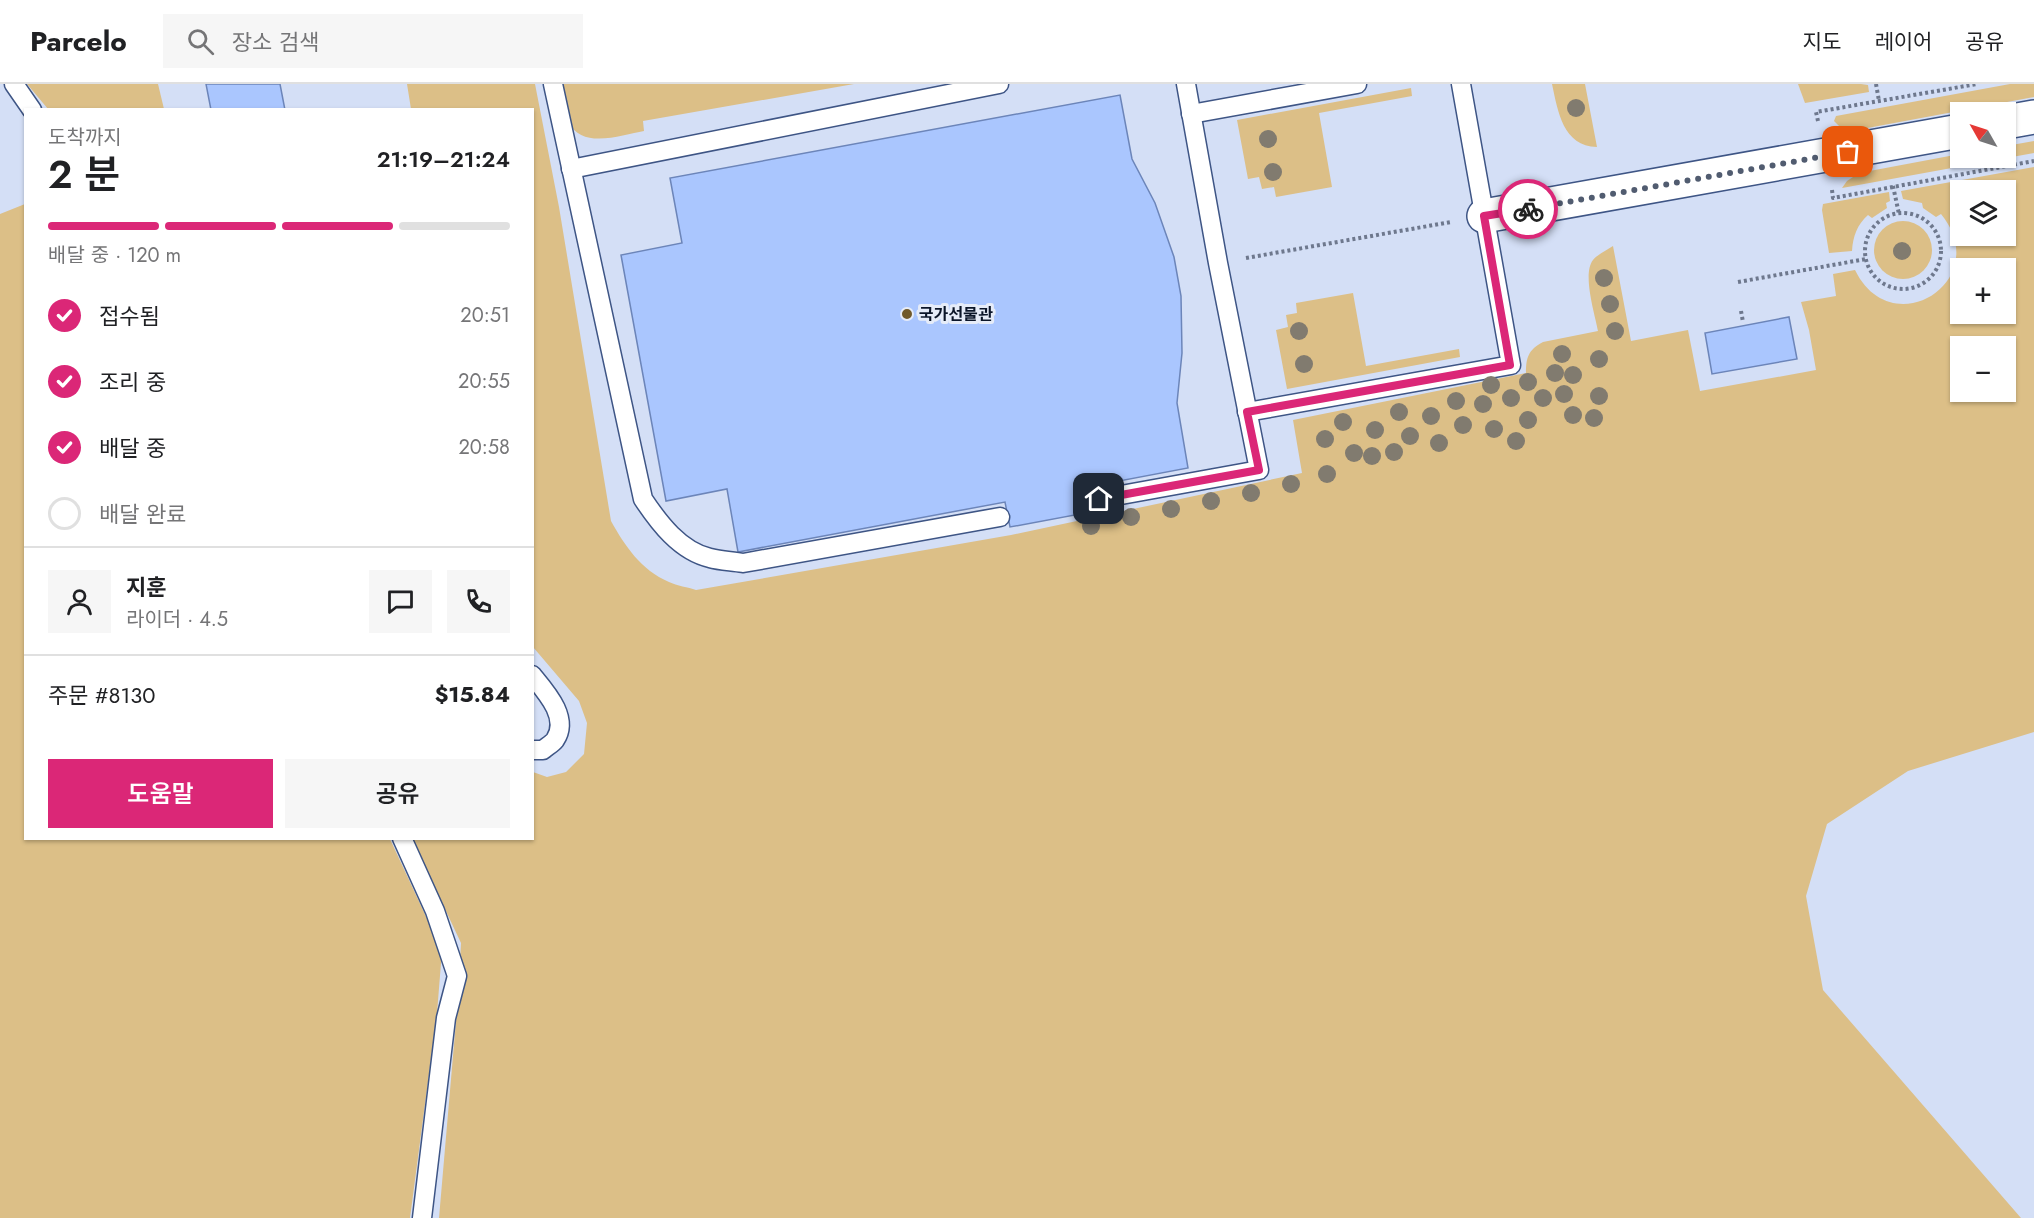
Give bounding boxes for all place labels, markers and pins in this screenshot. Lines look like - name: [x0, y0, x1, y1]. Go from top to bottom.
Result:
- pin: [1822, 126, 1873, 177]
- place label: 국가선물관: [919, 303, 993, 326]
- marker: 국가선물관: [900, 307, 914, 321]
- pin: [1073, 473, 1124, 524]

